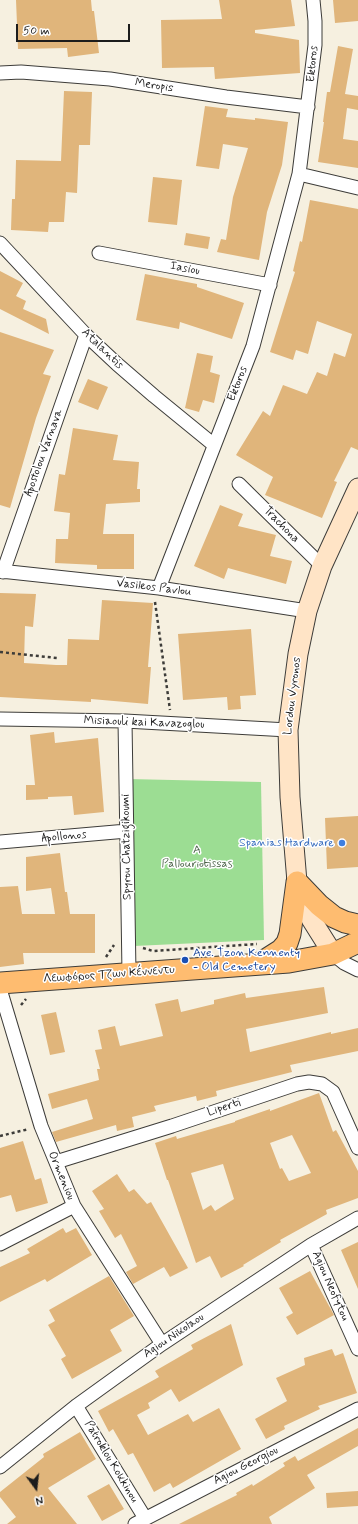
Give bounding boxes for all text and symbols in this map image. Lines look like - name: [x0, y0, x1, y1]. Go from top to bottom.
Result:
- scale bar: [18, 16, 132, 42]
- text: 50 m: [23, 23, 50, 39]
- street label: Ektoros: [304, 45, 322, 83]
- street label: Meropis: [134, 76, 174, 96]
- street label: Iasiou: [169, 259, 201, 279]
- street label: Atalantis: [78, 325, 126, 373]
- street label: Ektoros: [225, 364, 251, 404]
- street label: Apostolou Varnava: [22, 407, 66, 499]
- street label: Trachona: [260, 504, 302, 546]
- street label: Vasileos Pavlou: [116, 576, 192, 600]
- street label: Lordou Vyronos: [281, 656, 305, 736]
- street label: Misiaouli kai Kavazoglou: [83, 714, 205, 732]
- street label: Spyrou Chatzigikoumi: [119, 794, 135, 900]
- street label: Apollonos: [41, 828, 87, 846]
- place label: Spanias Hardware: [239, 836, 334, 850]
- marker: Spanias Hardware: [337, 838, 347, 848]
- park label: A Pallouriotissas: [162, 843, 232, 871]
- place label: Ave. Tzon Kennenty - Old Cemetery: [193, 946, 300, 974]
- marker: Ave. Tzon Kennenty - Old Cemetery: [180, 955, 190, 965]
- street label: Λεωφόρος Τζων Κέννεντυ: [43, 963, 175, 987]
- street label: Liperti: [206, 1096, 242, 1120]
- street label: Ormeniou: [44, 1149, 78, 1203]
- street label: Agiou Neofytou: [308, 1249, 352, 1323]
- street label: Agiou Nikolaou: [141, 1310, 207, 1362]
- street label: Patroklou Kokkinou: [81, 1418, 141, 1506]
- street label: Agiou Georgiou: [211, 1444, 281, 1488]
- north arrow: [16, 1468, 56, 1508]
- text: N: [34, 1492, 44, 1507]

